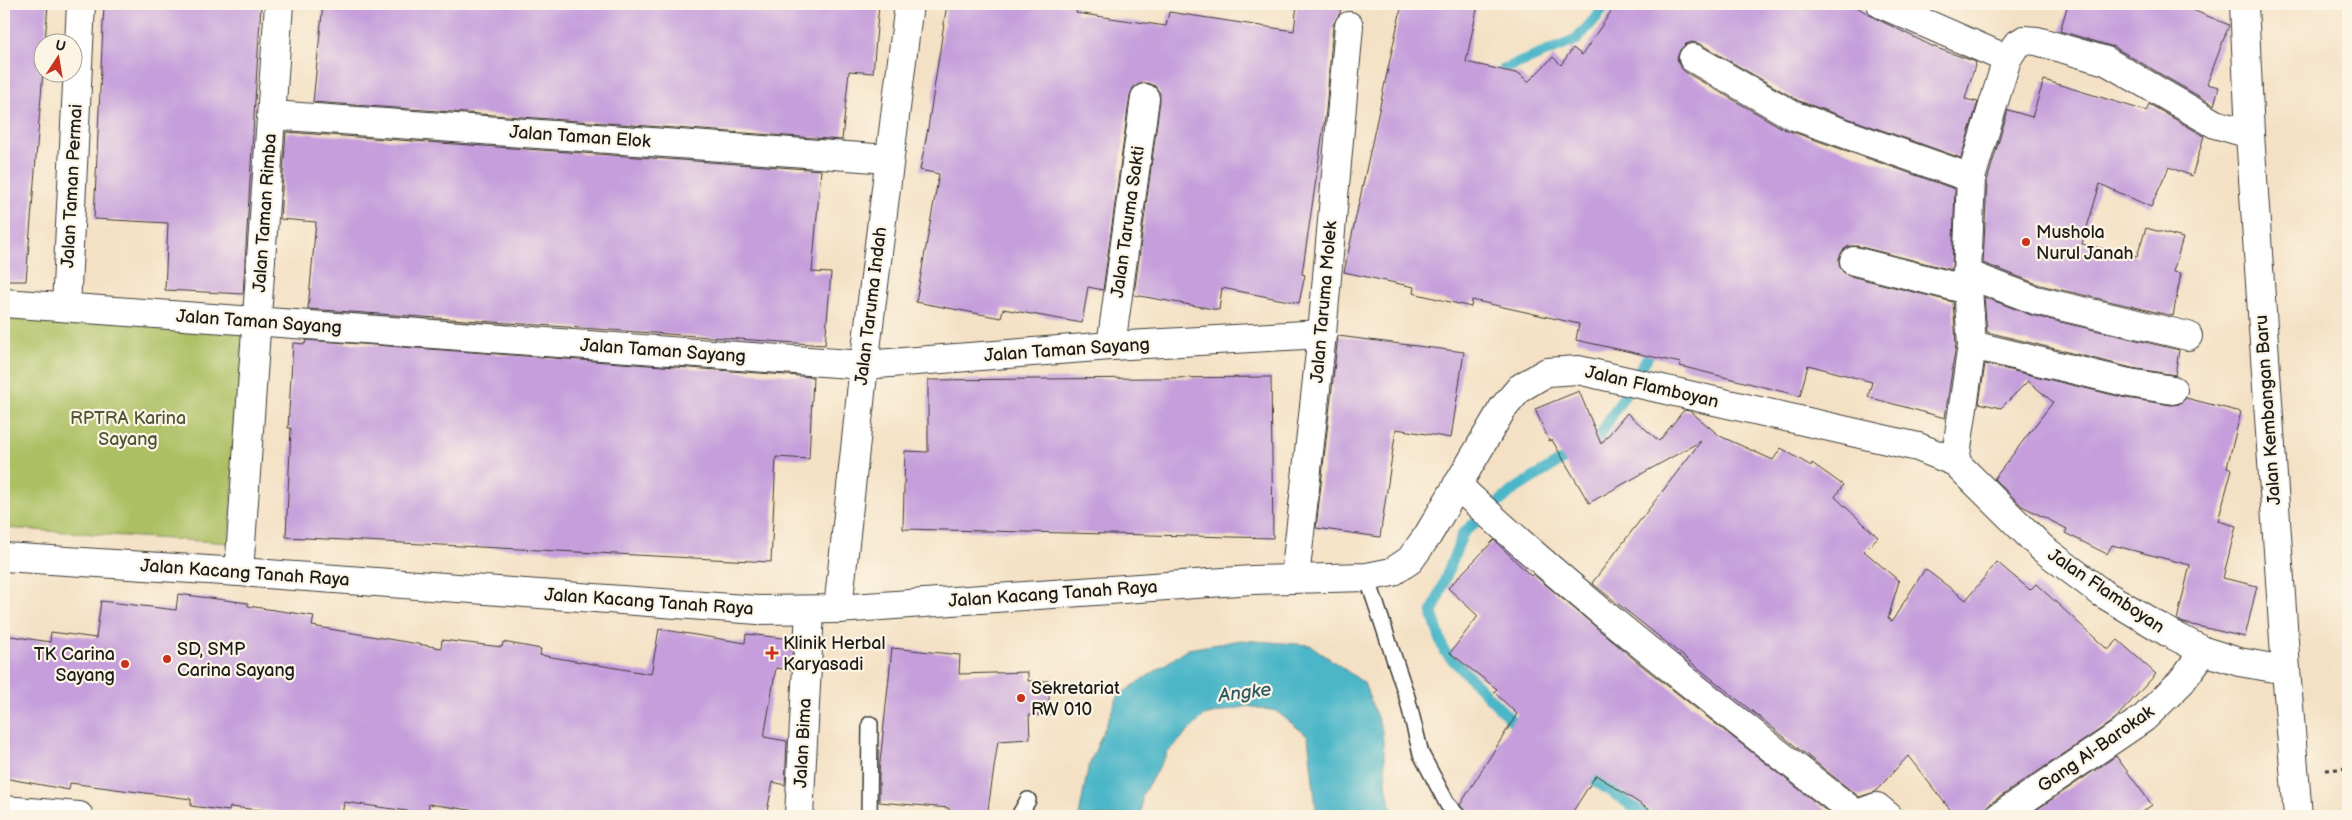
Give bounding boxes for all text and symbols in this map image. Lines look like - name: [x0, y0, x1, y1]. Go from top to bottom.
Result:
- north arrow: [32, 32, 82, 82]
- text: U: [54, 36, 67, 55]
- street label: Jalan Taman Permai: [57, 104, 87, 268]
- street label: Jalan Taman Elok: [509, 122, 652, 152]
- street label: Jalan Taman Rimba: [249, 133, 281, 293]
- street label: Jalan Taruma Sakti: [1107, 145, 1149, 299]
- street label: Jalan Taruma Molek: [1306, 220, 1342, 384]
- place label: Mushola Nurul Janah: [2036, 222, 2134, 264]
- street label: Jalan Taruma Indah: [851, 226, 891, 386]
- marker: Mushola Nurul Janah: [2020, 236, 2032, 248]
- street label: Jalan Taman Sayang: [175, 306, 343, 338]
- street label: Jalan Kembangan Baru: [2251, 314, 2285, 506]
- street label: Jalan Taman Sayang: [983, 334, 1151, 366]
- street label: Jalan Taman Sayang: [579, 335, 747, 367]
- street label: Jalan Flamboyan: [1583, 361, 1721, 413]
- park label: RPTRA Karina Sayang: [70, 408, 186, 450]
- street label: Jalan Flamboyan: [2044, 544, 2168, 638]
- street label: Jalan Kacang Tanah Raya: [140, 555, 350, 591]
- street label: Jalan Kacang Tanah Raya: [948, 576, 1158, 612]
- street label: Jalan Kacang Tanah Raya: [544, 584, 754, 620]
- place label: Klinik Herbal Karyasadi: [783, 633, 886, 675]
- place label: SD, SMP Carina Sayang: [177, 639, 295, 681]
- place label: TK Carina Sayang: [34, 644, 115, 686]
- marker: Klinik Herbal Karyasadi: [765, 646, 779, 660]
- marker: SD, SMP Carina Sayang: [161, 653, 173, 665]
- marker: TK Carina Sayang: [119, 658, 131, 670]
- place label: Sekretariat RW 010: [1031, 678, 1120, 720]
- water label: Angke: [1216, 678, 1273, 708]
- marker: Sekretariat RW 010: [1015, 692, 1027, 704]
- street label: Jalan Bima: [790, 698, 816, 788]
- street label: Gang Al-Barokak: [2034, 701, 2158, 797]

